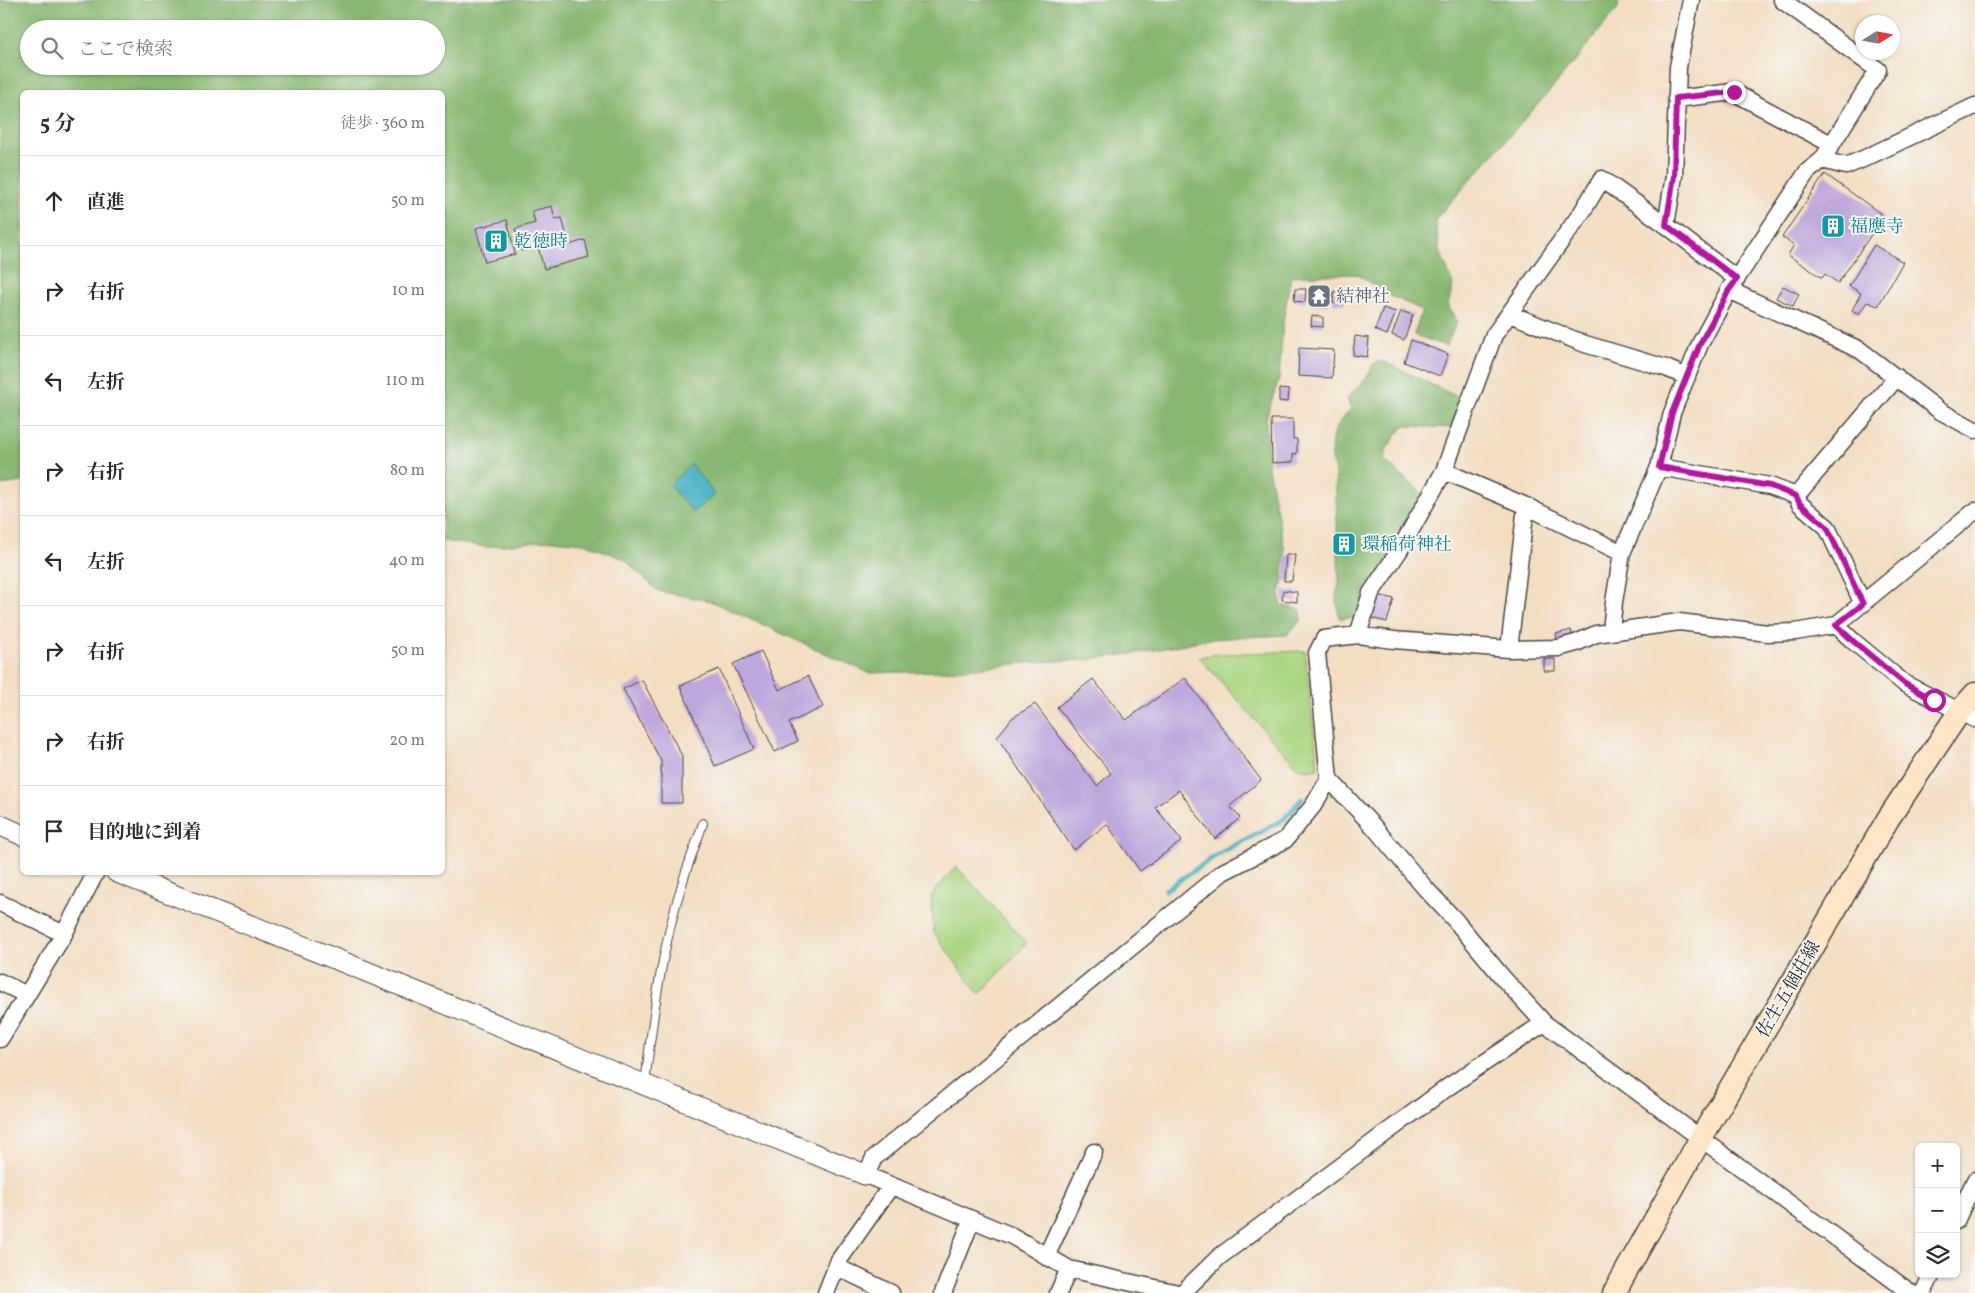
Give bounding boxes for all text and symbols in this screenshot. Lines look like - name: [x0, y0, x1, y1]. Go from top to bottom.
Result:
- north arrow: [1855, 15, 1900, 60]
- search box: [20, 20, 445, 75]
- icon: search: [38, 34, 66, 62]
- text: ここで検索: [78, 37, 173, 63]
- route end: [1723, 81, 1746, 104]
- text: 5 分: [40, 110, 75, 139]
- text: 徒歩 · 360 m: [340, 113, 425, 135]
- icon: ahead: [40, 187, 68, 215]
- text: 直進: [87, 190, 125, 216]
- text: 50 m: [391, 190, 425, 212]
- building icon: 福應寺: [1820, 213, 1846, 239]
- place label: 福應寺: [1850, 215, 1904, 240]
- building icon: 乾徳時: [483, 228, 509, 254]
- place label: 乾徳時: [514, 230, 568, 255]
- icon: right: [40, 277, 68, 305]
- text: 右折: [87, 280, 125, 306]
- text: 10 m: [392, 280, 425, 302]
- temple icon: 結神社: [1306, 283, 1332, 309]
- place label: 結神社: [1336, 285, 1390, 310]
- icon: left: [40, 367, 68, 395]
- text: 左折: [87, 370, 125, 396]
- text: 110 m: [386, 370, 425, 392]
- icon: right: [40, 457, 68, 485]
- text: 右折: [87, 460, 125, 486]
- text: 80 m: [390, 460, 425, 482]
- building icon: 環稲荷神社: [1331, 531, 1357, 557]
- place label: 環稲荷神社: [1362, 533, 1452, 558]
- icon: left: [40, 547, 68, 575]
- text: 左折: [87, 550, 125, 576]
- text: 40 m: [389, 550, 425, 572]
- icon: right: [40, 637, 68, 665]
- text: 右折: [87, 640, 125, 666]
- text: 50 m: [391, 640, 425, 662]
- route start: [1923, 689, 1946, 712]
- icon: right: [40, 727, 68, 755]
- text: 右折: [87, 730, 125, 756]
- text: 20 m: [390, 730, 425, 752]
- icon: arrive: [40, 817, 68, 845]
- text: 目的地に到着: [87, 820, 201, 846]
- street label: 佐生五個荘線: [1751, 937, 1827, 1043]
- map controls: [1915, 1143, 1960, 1278]
- button: +: [1915, 1143, 1960, 1188]
- button: −: [1915, 1188, 1960, 1233]
- button: layers: [1915, 1233, 1960, 1278]

